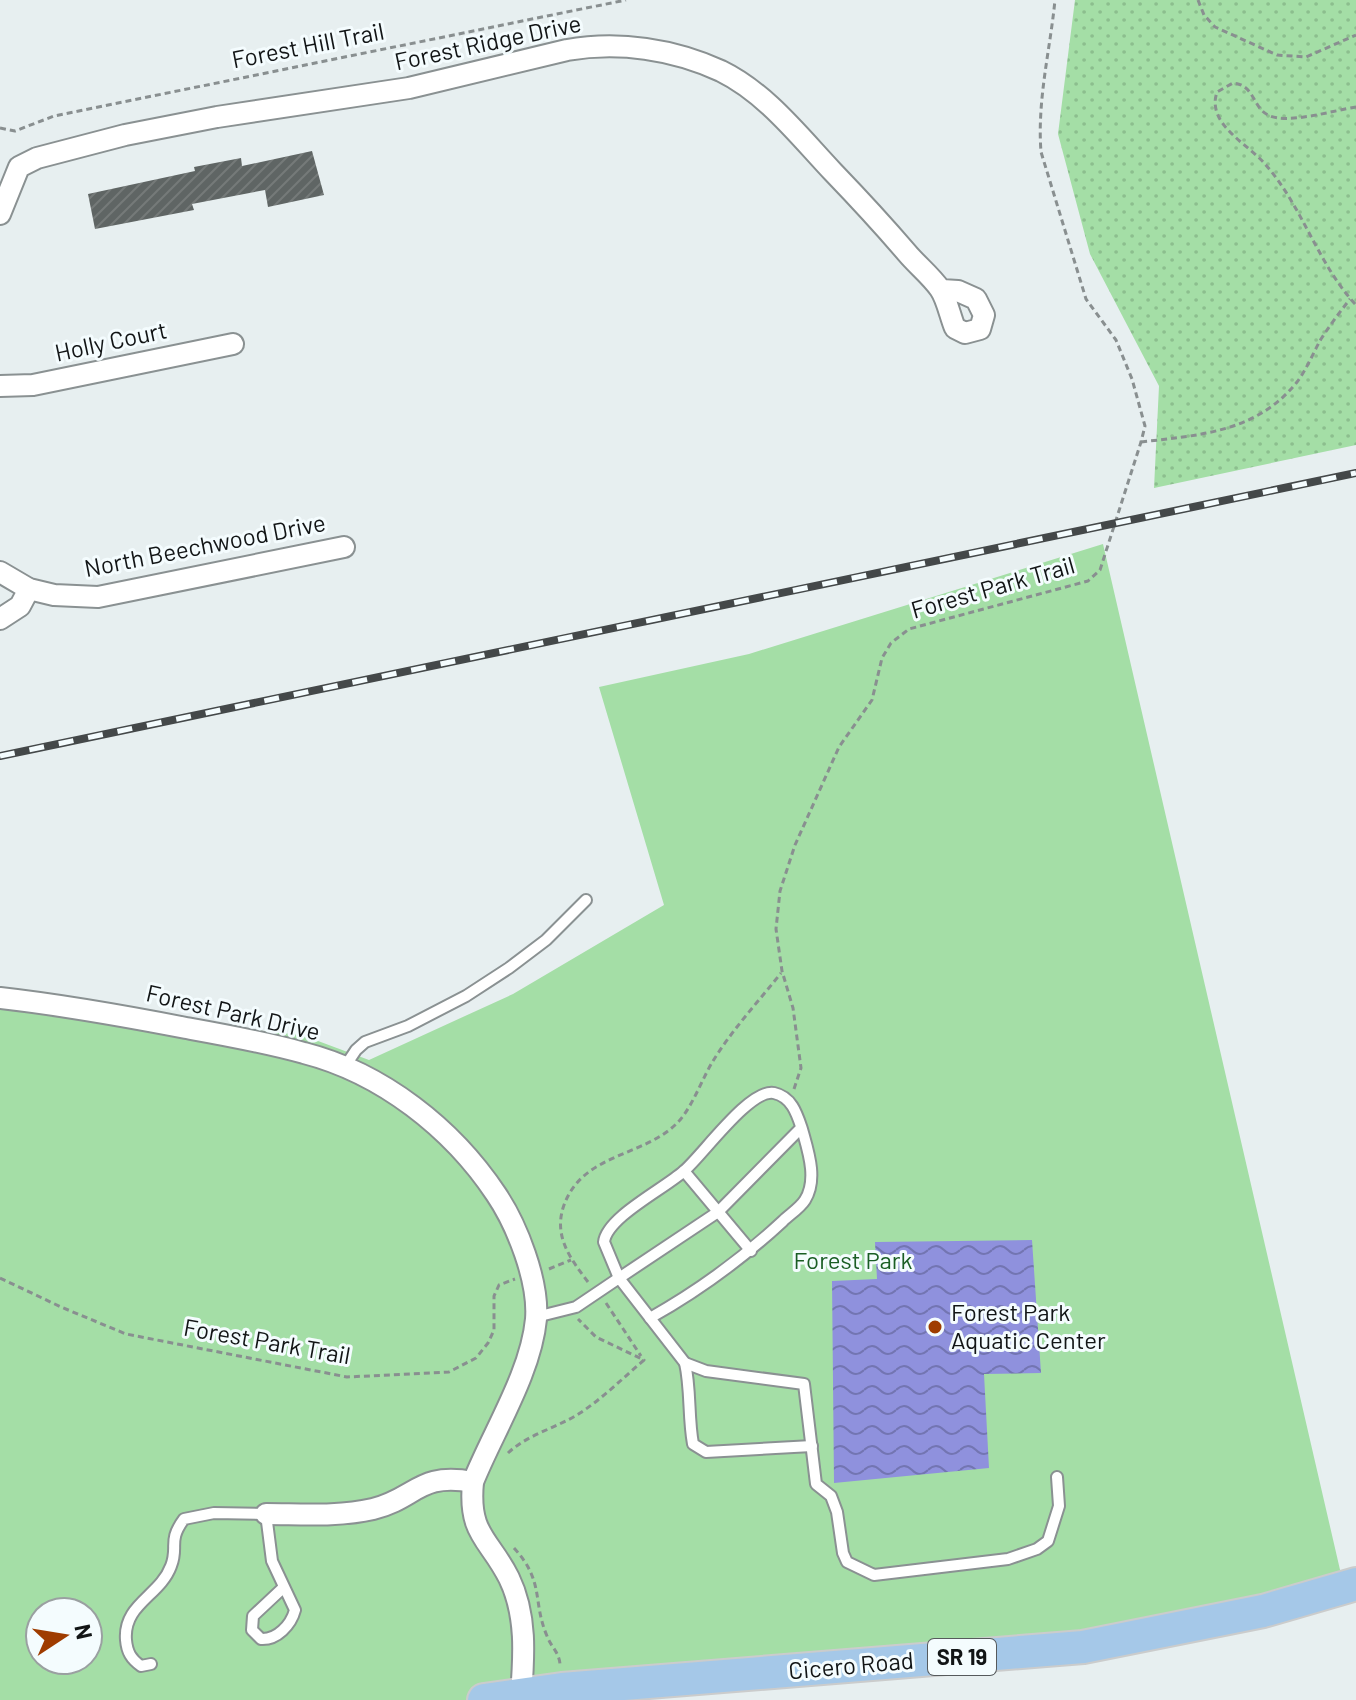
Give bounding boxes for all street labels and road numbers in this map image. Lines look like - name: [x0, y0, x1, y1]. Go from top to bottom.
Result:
- street label: Forest Ridge Drive: [392, 8, 584, 75]
- street label: Forest Hill Trail: [229, 16, 386, 74]
- street label: Holly Court: [52, 315, 169, 367]
- street label: North Beechwood Drive: [82, 507, 328, 582]
- street label: Forest Park Trail: [907, 549, 1078, 624]
- street label: Forest Park Drive: [144, 977, 323, 1046]
- street label: Forest Park Trail: [182, 1312, 353, 1369]
- road number: SR 19: [928, 1639, 996, 1675]
- street label: Cicero Road: [787, 1645, 915, 1684]

